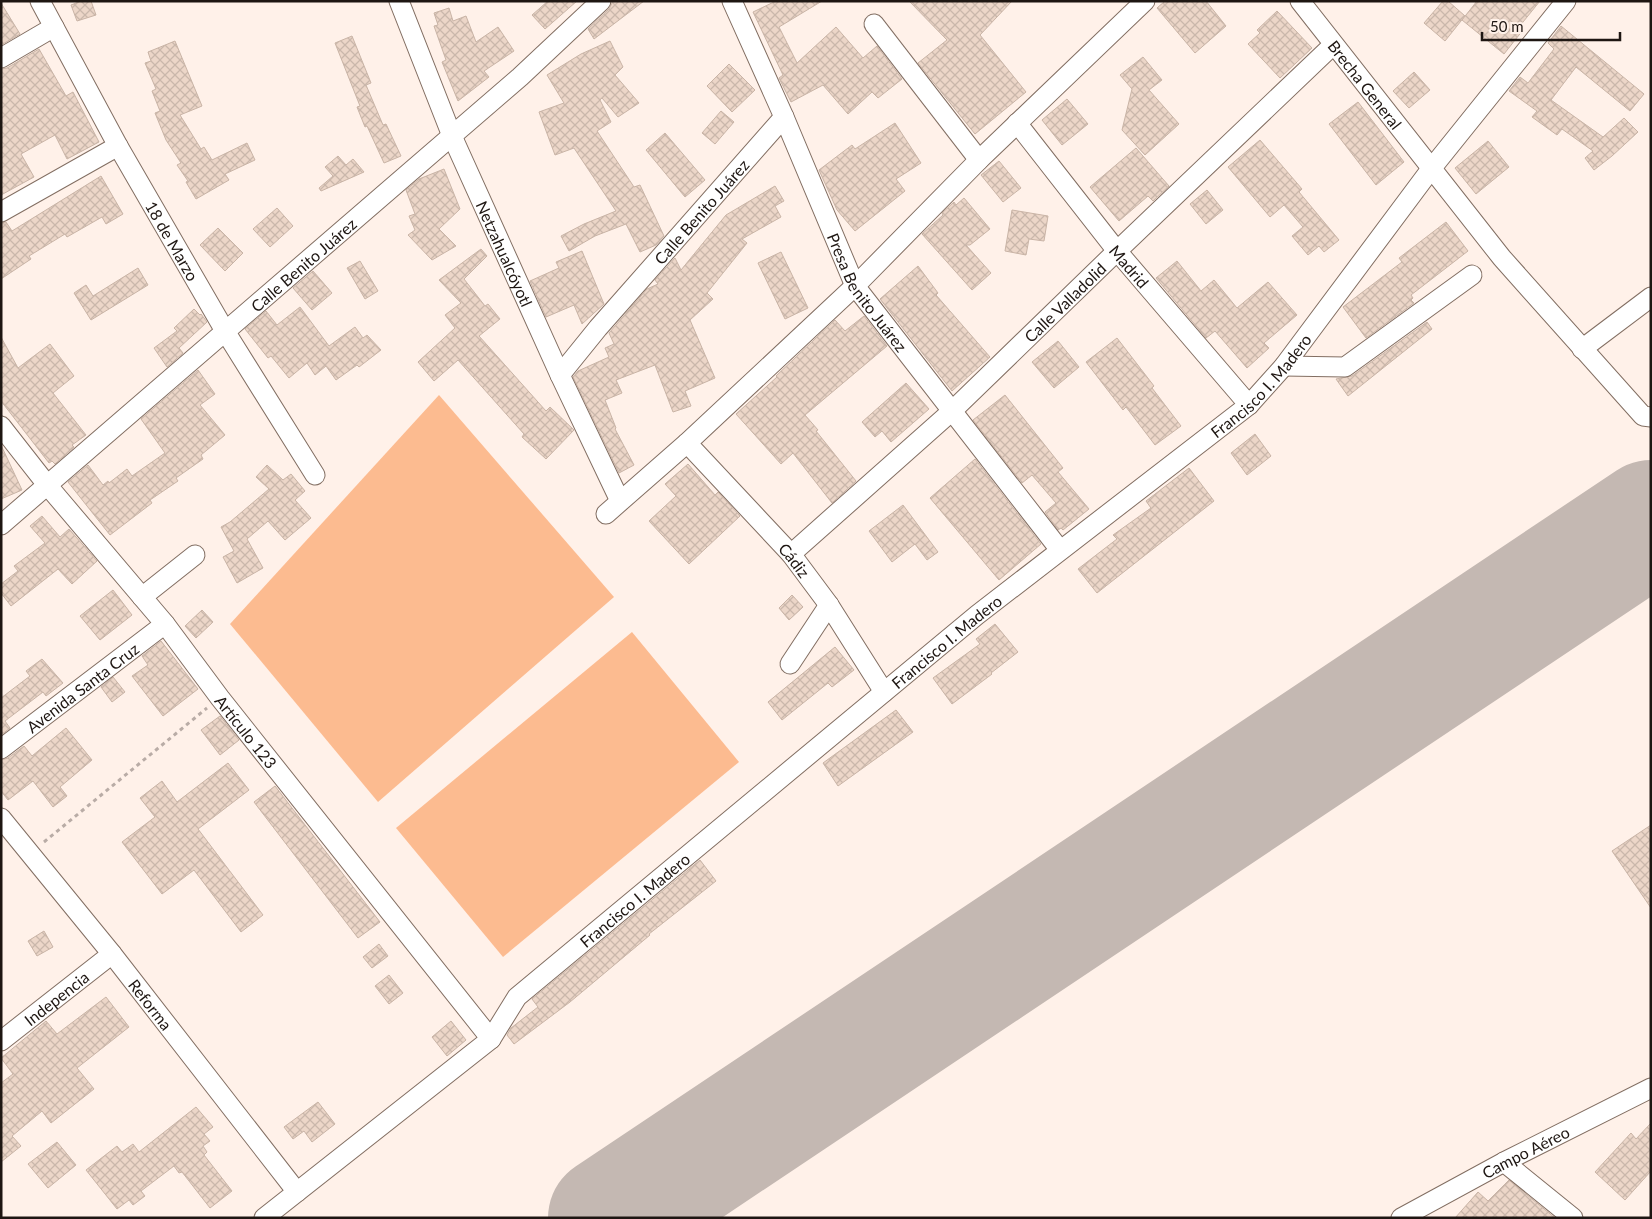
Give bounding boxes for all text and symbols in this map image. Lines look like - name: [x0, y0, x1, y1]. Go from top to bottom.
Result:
- scale bar: [1482, 10, 1620, 42]
- text: 50 m: [1490, 17, 1524, 35]
- street label: Brecha General: [1325, 36, 1406, 133]
- street label: Calle Benito Juárez: [650, 155, 752, 268]
- street label: 18 de Marzo: [142, 197, 203, 284]
- street label: Netzahualcóyotl: [473, 198, 537, 309]
- street label: Calle Benito Juárez: [246, 214, 360, 315]
- street label: Presa Benito Juárez: [824, 230, 912, 355]
- street label: Madrid: [1106, 241, 1153, 291]
- street label: Calle Valladolid: [1020, 258, 1109, 346]
- street label: Francisco I. Madero: [1206, 330, 1314, 441]
- street label: Cádiz: [776, 538, 814, 581]
- street label: Francisco I. Madero: [887, 590, 1005, 692]
- street label: Avenida Santa Cruz: [22, 638, 142, 736]
- street label: Artículo 123: [212, 691, 281, 772]
- street label: Francisco I. Madero: [576, 848, 693, 951]
- street label: Indepencia: [20, 967, 92, 1029]
- street label: Reforma: [125, 975, 177, 1033]
- street label: Campo Aéreo: [1478, 1121, 1572, 1182]

